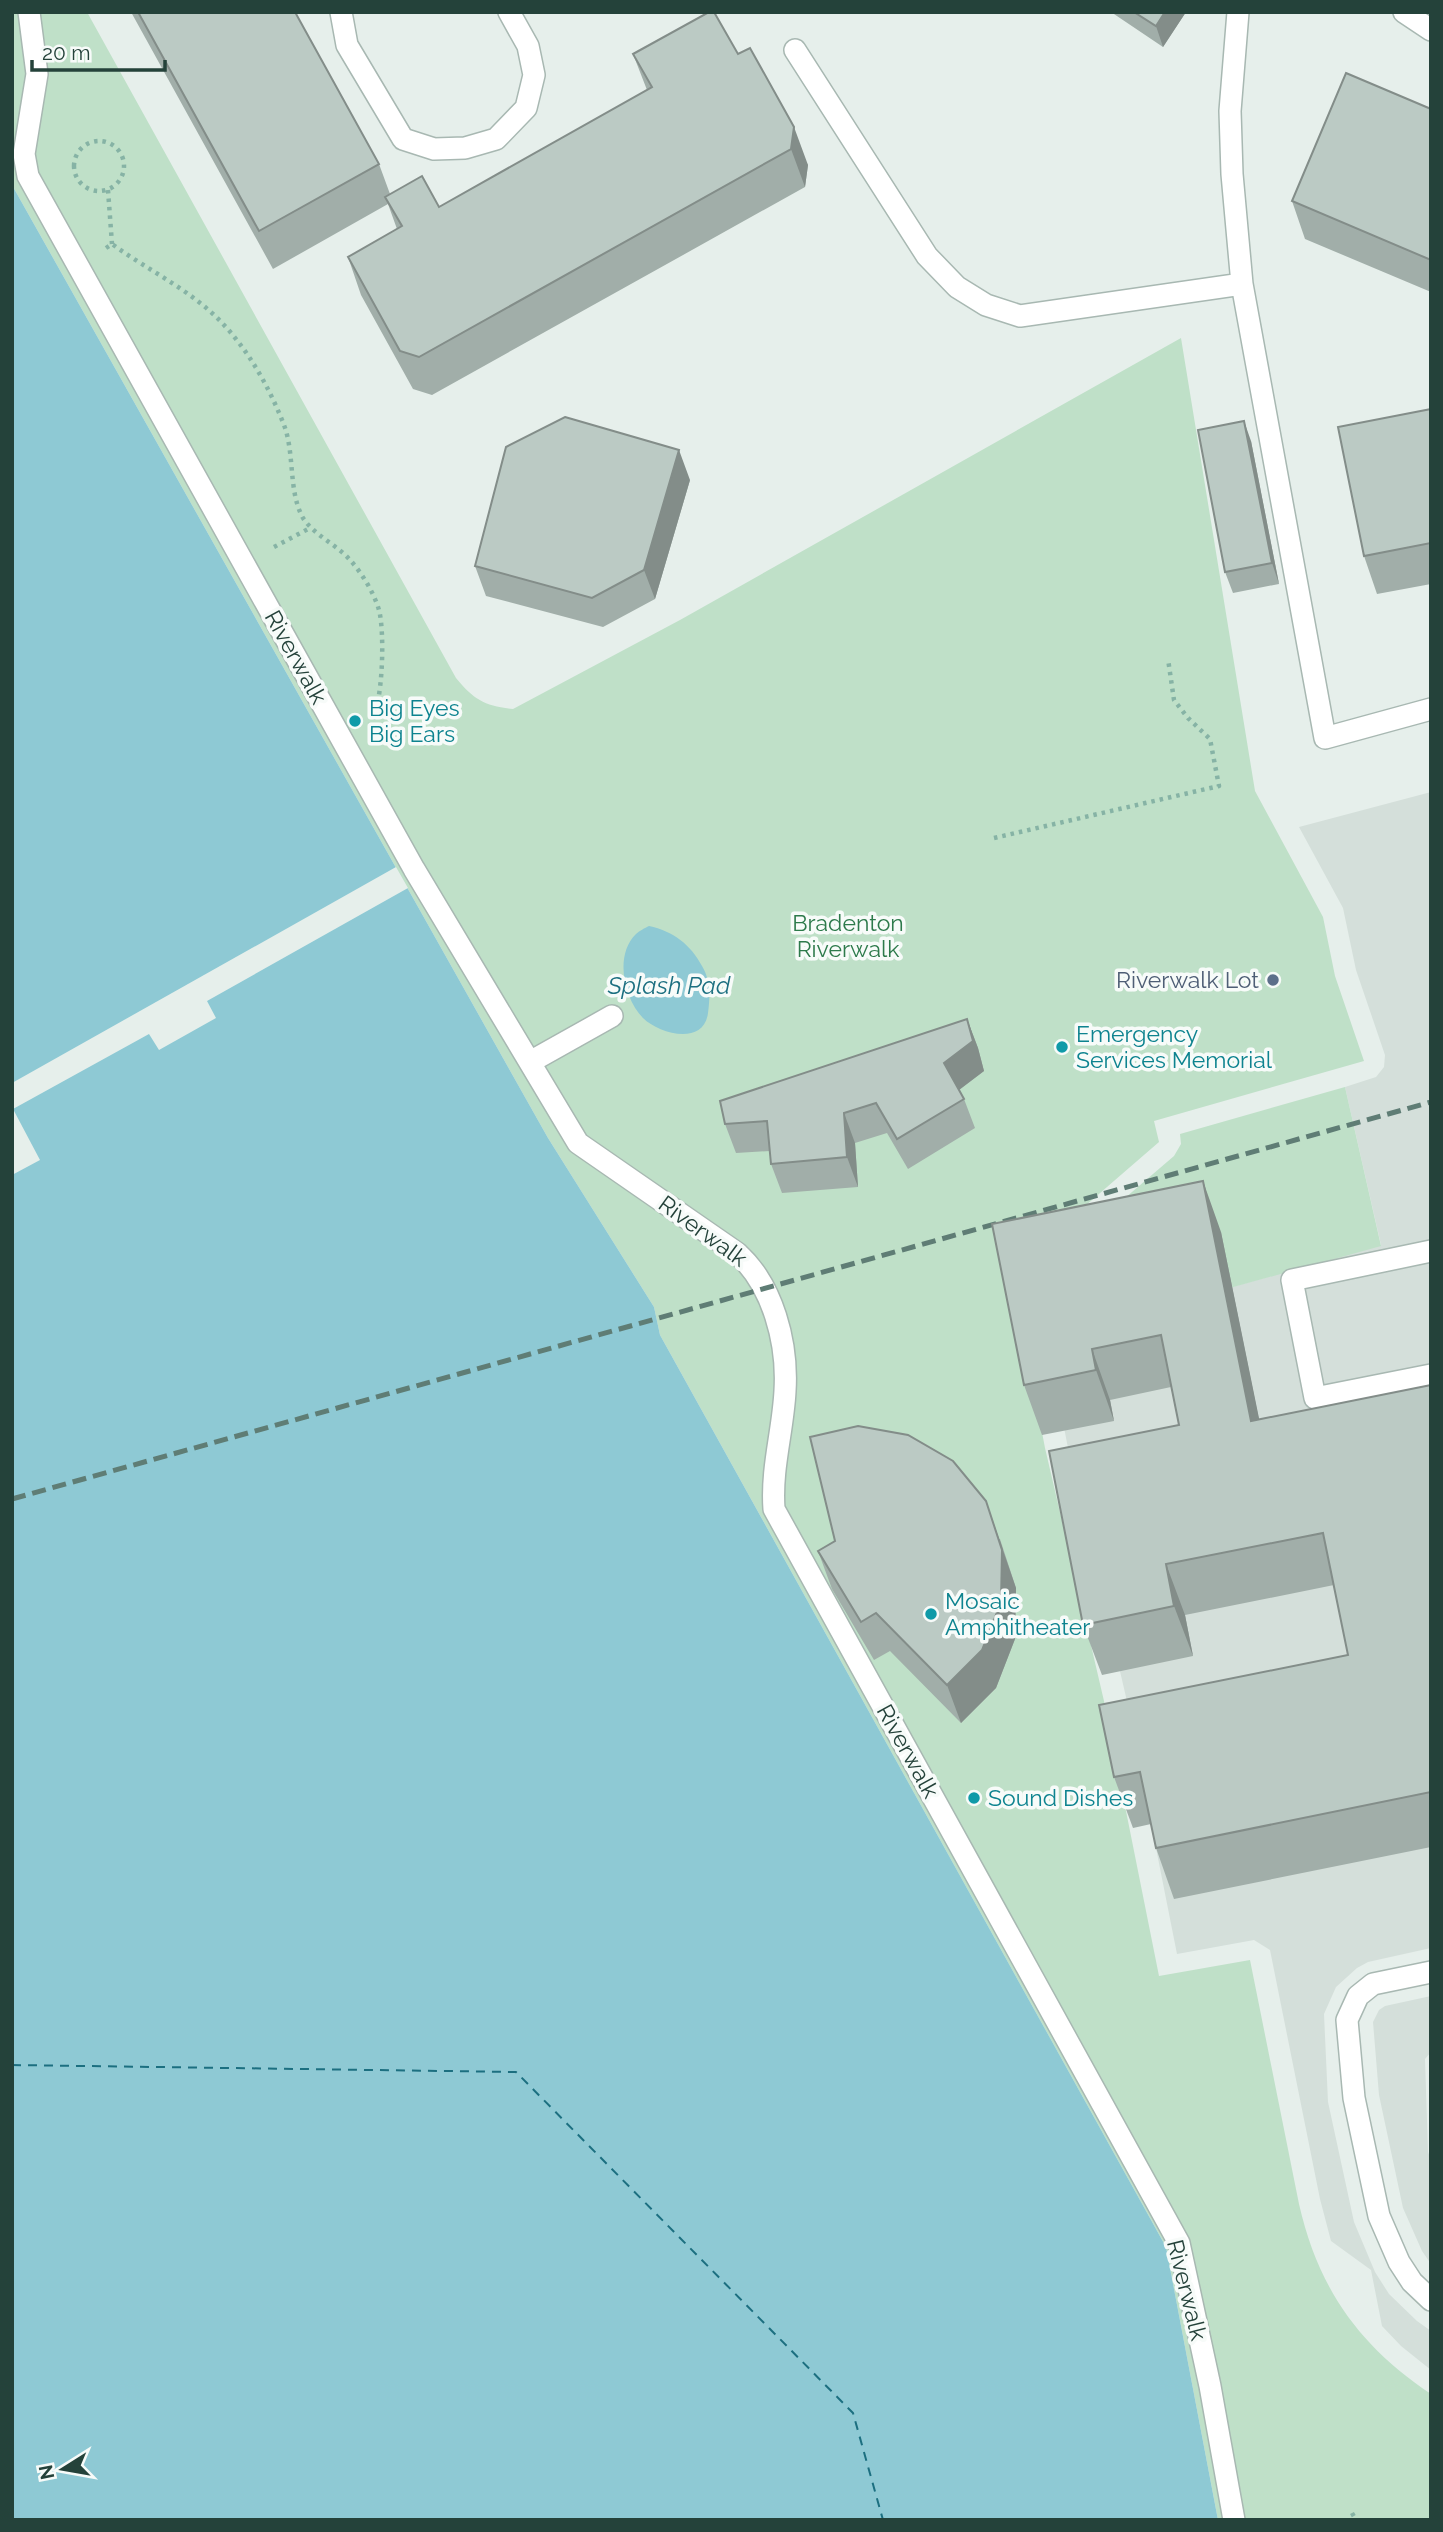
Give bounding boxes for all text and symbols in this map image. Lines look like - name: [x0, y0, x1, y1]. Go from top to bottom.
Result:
- scale bar: [32, 28, 164, 72]
- text: 20 m: [42, 40, 90, 65]
- street label: Riverwalk: [260, 605, 333, 708]
- place label: Big Eyes Big Ears: [369, 694, 460, 747]
- marker: Big Eyes Big Ears: [347, 713, 363, 729]
- park label: Bradenton Riverwalk: [792, 909, 904, 962]
- place label: Riverwalk Lot: [1116, 966, 1259, 993]
- water label: Splash Pad: [607, 971, 731, 1000]
- marker: Riverwalk Lot: [1265, 972, 1281, 988]
- place label: Emergency Services Memorial: [1076, 1020, 1273, 1073]
- marker: Emergency Services Memorial: [1054, 1039, 1070, 1055]
- street label: Riverwalk: [654, 1189, 753, 1272]
- place label: Mosaic Amphitheater: [945, 1587, 1090, 1640]
- marker: Mosaic Amphitheater: [923, 1606, 939, 1622]
- street label: Riverwalk: [872, 1699, 945, 1802]
- place label: Sound Dishes: [988, 1784, 1133, 1811]
- marker: Sound Dishes: [966, 1790, 982, 1806]
- street label: Riverwalk: [1162, 2237, 1213, 2343]
- north arrow: [28, 2434, 98, 2504]
- text: N: [34, 2463, 58, 2481]

